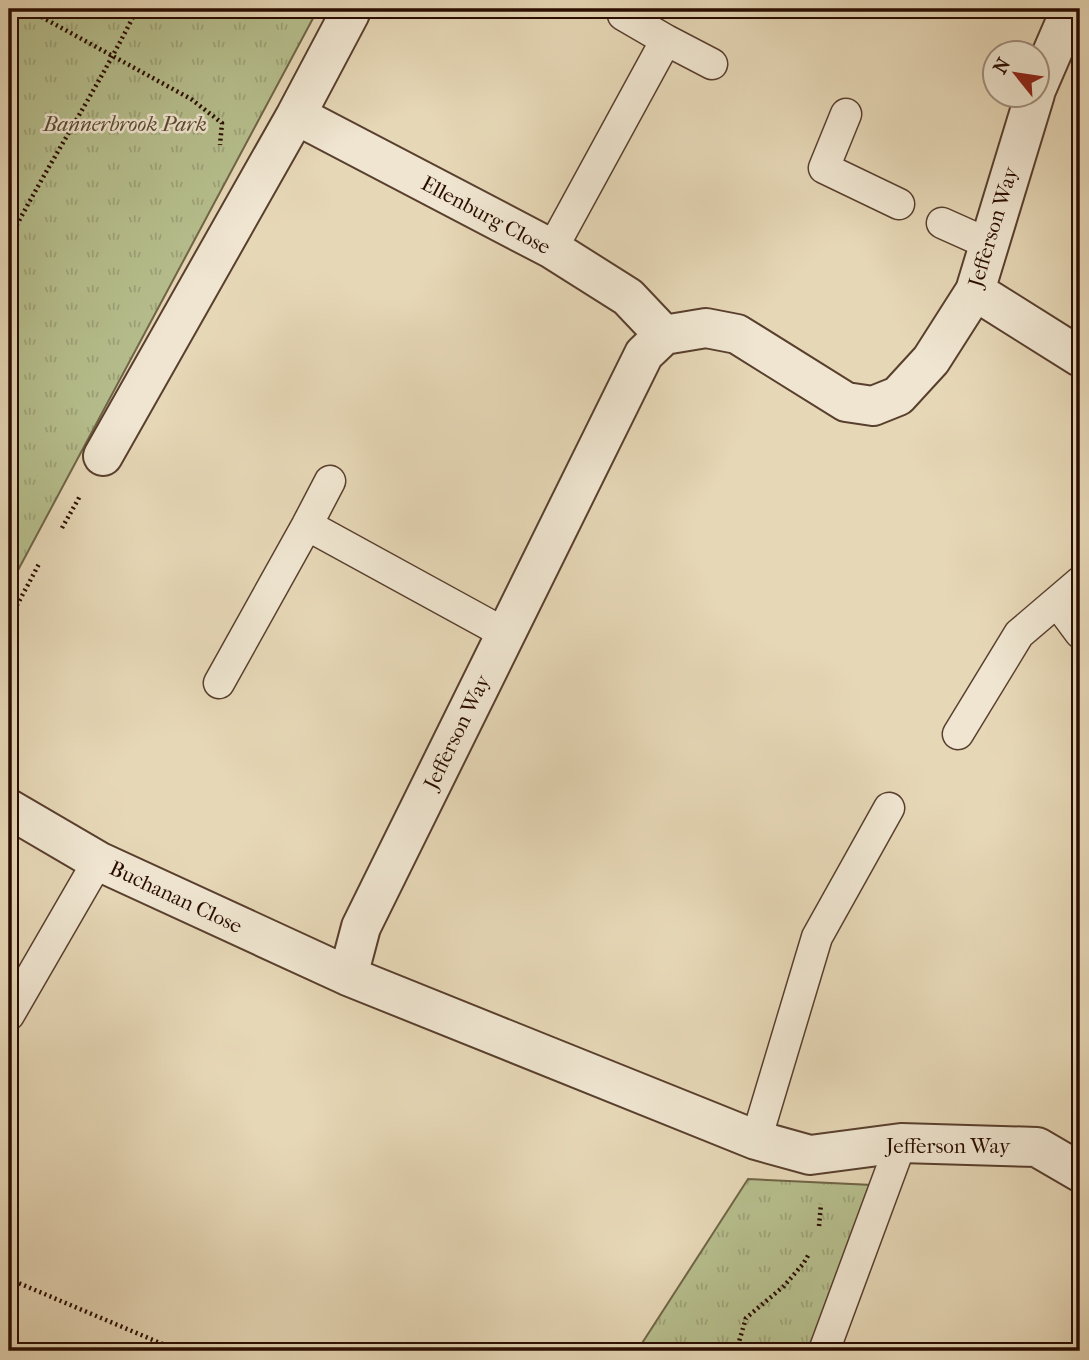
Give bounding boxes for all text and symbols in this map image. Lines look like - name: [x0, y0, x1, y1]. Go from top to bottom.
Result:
- north arrow: [981, 38, 1050, 108]
- text: N: [989, 54, 1016, 78]
- park label: Bannerbrook Park: [42, 112, 207, 136]
- street label: Jefferson Way: [963, 163, 1023, 292]
- street label: Ellenburg Close: [417, 171, 555, 259]
- street label: Jefferson Way: [418, 670, 495, 795]
- street label: Buchanan Close: [106, 856, 246, 938]
- street label: Jefferson Way: [884, 1134, 1011, 1158]

